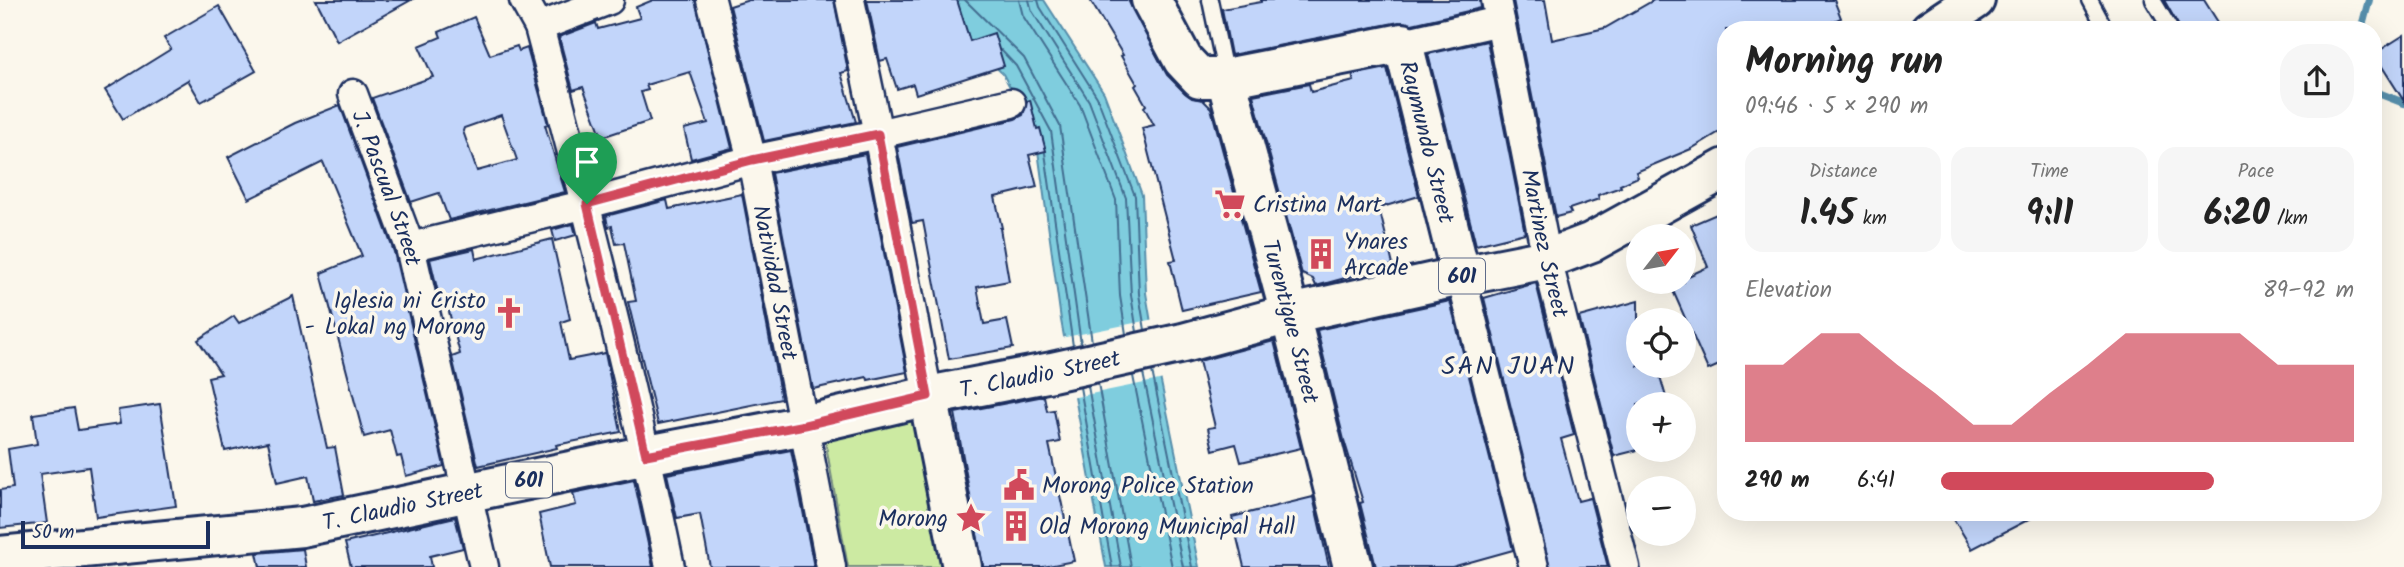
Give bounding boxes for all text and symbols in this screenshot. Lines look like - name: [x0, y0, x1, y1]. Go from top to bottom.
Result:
- text: Morning run: [1745, 33, 1943, 93]
- button: share: [2280, 44, 2354, 118]
- street label: Raymundo Street: [1388, 57, 1463, 228]
- text: 09:46 · 5 × 290 m: [1745, 89, 1928, 125]
- street label: J. Pascual Street: [341, 105, 430, 271]
- pin: [557, 132, 617, 204]
- icon: arrive: [568, 143, 606, 181]
- text: Distance: [1809, 157, 1877, 187]
- text: Time: [2030, 157, 2069, 187]
- text: Pace: [2238, 157, 2274, 187]
- street label: Martinez Street: [1510, 166, 1577, 323]
- supermarket icon: Cristina Mart: [1213, 187, 1247, 221]
- text: 1.45: [1800, 187, 1855, 243]
- text: 9:11: [2026, 187, 2073, 243]
- text: 6:20: [2204, 187, 2270, 243]
- place label: Cristina Mart: [1253, 188, 1383, 224]
- street label: Natividad Street: [741, 202, 807, 365]
- text: km: [1855, 204, 1887, 234]
- text: /km: [2270, 204, 2308, 234]
- north arrow: [1626, 224, 1696, 294]
- map controls: [1626, 224, 1696, 546]
- place label: Ynares Arcade: [1344, 225, 1408, 287]
- street label: Turentigue Street: [1251, 236, 1328, 409]
- building icon: Ynares Arcade: [1304, 237, 1338, 271]
- road number: 601: [1439, 258, 1485, 294]
- text: Elevation: [1745, 273, 1832, 309]
- text: 89–92 m: [2263, 273, 2354, 309]
- place label: Iglesia ni Cristo - Lokal ng Morong: [305, 284, 486, 346]
- church icon: Iglesia ni Cristo - Lokal ng Morong: [492, 296, 526, 330]
- button: locate: [1626, 308, 1696, 378]
- street label: T. Claudio Street: [957, 341, 1125, 409]
- district label: SAN JUAN: [1442, 346, 1576, 388]
- button: +: [1626, 392, 1696, 462]
- road number: 601: [506, 462, 552, 498]
- text: 290 m: [1745, 463, 1810, 499]
- text: 6:41: [1857, 463, 1895, 499]
- public building icon: Morong Police Station: [1002, 468, 1036, 502]
- place label: Morong Police Station: [1042, 469, 1254, 505]
- street label: T. Claudio Street: [319, 473, 488, 542]
- button: −: [1626, 476, 1696, 546]
- place icon: Morong: [954, 501, 988, 535]
- place label: Morong: [878, 502, 948, 538]
- building icon: Old Morong Municipal Hall: [999, 509, 1033, 543]
- place label: Old Morong Municipal Hall: [1039, 510, 1296, 546]
- scale bar: [21, 518, 210, 550]
- text: 50 m: [32, 518, 74, 548]

